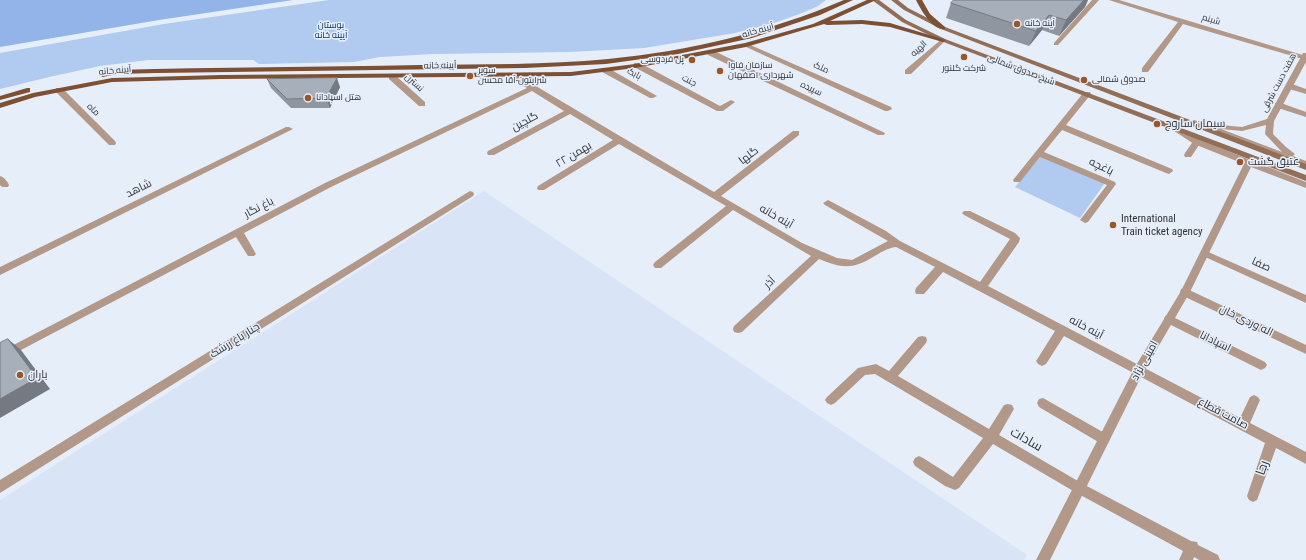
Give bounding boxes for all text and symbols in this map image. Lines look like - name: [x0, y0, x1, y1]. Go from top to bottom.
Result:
- street label: شبنم: [1201, 12, 1221, 28]
- marker: آینه خانه: [1012, 19, 1022, 29]
- place label: آینه خانه: [1025, 19, 1055, 29]
- park label: بوستان آیینه خانه: [315, 21, 347, 42]
- street label: آیینه خانه: [741, 21, 775, 41]
- street label: الهیه: [908, 39, 930, 59]
- marker: شرکت گلنور: [959, 52, 969, 62]
- street label: شیخ صدوق شمالی: [986, 52, 1056, 88]
- street label: هفت دست شرقی: [1259, 52, 1299, 114]
- place label: پل فردوسی: [640, 55, 684, 65]
- marker: پل فردوسی: [687, 55, 697, 65]
- street label: آیینه خانه: [424, 60, 456, 72]
- street label: ملک: [812, 60, 830, 76]
- place label: سازمان فاوا شهرداری اصفهان: [728, 61, 793, 82]
- street label: آیینه خانه: [98, 64, 132, 78]
- place label: شرکت گلنور: [942, 64, 986, 74]
- place label: سوپر شرایتون-آقا محسن: [478, 66, 547, 87]
- street label: بابک: [625, 66, 643, 82]
- marker: سازمان فاوا شهرداری اصفهان: [715, 66, 725, 76]
- marker: سوپر شرایتون-آقا محسن: [465, 71, 475, 81]
- street label: نسترن: [402, 72, 426, 94]
- street label: جنت: [680, 73, 698, 89]
- marker: صدوق شمالی: [1079, 75, 1089, 85]
- place label: صدوق شمالی: [1092, 75, 1146, 85]
- street label: سپیده: [798, 79, 824, 99]
- marker: هتل اسپادانا: [303, 93, 313, 103]
- place label: هتل اسپادانا: [316, 93, 361, 103]
- street label: ماه: [84, 101, 102, 119]
- street label: گلچین: [509, 110, 541, 134]
- place label: سیمان ساروج: [1165, 117, 1225, 131]
- marker: سیمان ساروج: [1152, 119, 1162, 129]
- street label: ۲۲ بهمن: [554, 139, 594, 171]
- street label: گلها: [737, 144, 761, 168]
- street label: باغچه: [1087, 155, 1115, 179]
- place label: عتیق گشت: [1248, 155, 1299, 169]
- marker: عتیق گشت: [1235, 157, 1245, 167]
- street label: شاهد: [124, 177, 154, 201]
- street label: باغ نگار: [242, 195, 276, 221]
- street label: آینه خانه: [757, 202, 795, 232]
- place label: International Train ticket agency: [1121, 212, 1203, 238]
- marker: International Train ticket agency: [1108, 220, 1118, 230]
- street label: صفا: [1250, 255, 1272, 275]
- street label: آذر: [761, 274, 779, 292]
- street label: اله وردی خان: [1217, 302, 1275, 340]
- street label: آینه خانه: [1067, 314, 1105, 342]
- street label: چنار باغ زرشک: [207, 320, 263, 362]
- street label: اسپادانا: [1197, 329, 1233, 355]
- street label: امینی نژاد: [1129, 339, 1161, 383]
- place label: باران: [28, 368, 47, 382]
- marker: باران: [15, 370, 25, 380]
- street label: صامت قطاع: [1196, 395, 1250, 433]
- street label: سادات: [1007, 425, 1045, 455]
- street label: رجا: [1253, 459, 1273, 477]

